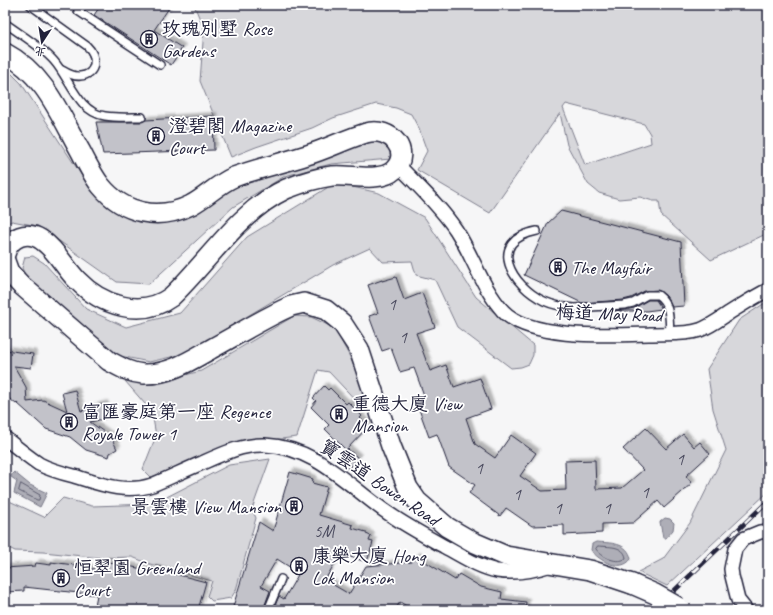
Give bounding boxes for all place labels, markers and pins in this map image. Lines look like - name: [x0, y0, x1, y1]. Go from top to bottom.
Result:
- place label: 玫瑰別墅 Rose Gardens: [162, 17, 274, 63]
- building icon: 玫瑰別墅 Rose Gardens: [139, 29, 159, 49]
- place label: 澄碧閣 Magazine Court: [169, 114, 293, 160]
- building icon: 澄碧閣 Magazine Court: [146, 126, 166, 146]
- place label: The Mayfair: [571, 256, 653, 280]
- building icon: The Mayfair: [548, 257, 568, 277]
- place label: 重德大廈 View Mansion: [352, 392, 464, 438]
- place label: 富匯豪庭第一座 Regence Royale Tower 1: [82, 400, 272, 446]
- building icon: 重德大廈 View Mansion: [329, 404, 349, 424]
- building icon: 富匯豪庭第一座 Regence Royale Tower 1: [59, 412, 79, 432]
- place label: 景雲樓 View Mansion: [131, 495, 281, 519]
- building icon: 景雲樓 View Mansion: [284, 496, 304, 516]
- place label: 康樂大廈 Hong Lok Mansion: [312, 544, 427, 590]
- place label: 恒翠園 Greenland Court: [74, 556, 203, 602]
- building icon: 康樂大廈 Hong Lok Mansion: [289, 556, 309, 576]
- building icon: 恒翠園 Greenland Court: [51, 568, 71, 588]

